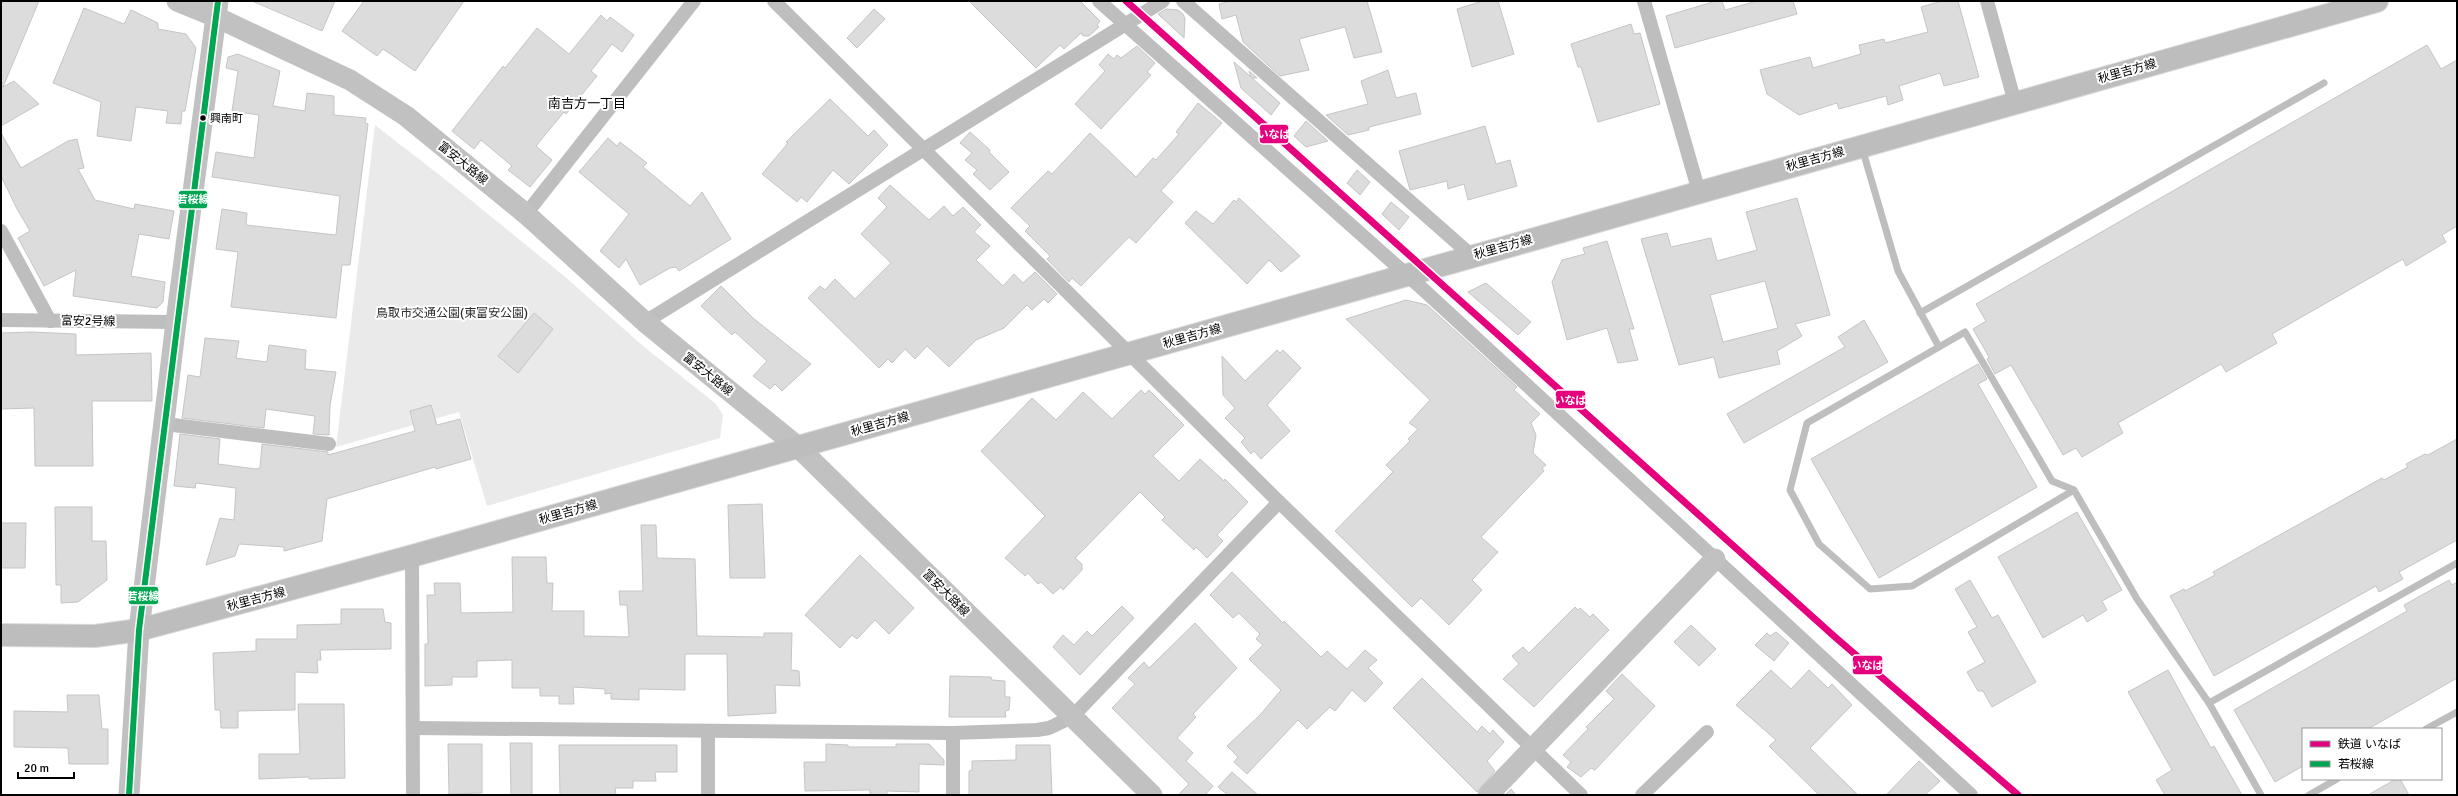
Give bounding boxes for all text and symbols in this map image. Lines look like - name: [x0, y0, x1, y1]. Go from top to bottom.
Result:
- street label: 秋里吉方線: [2096, 56, 2158, 87]
- district label: 南吉方一丁目: [548, 96, 626, 112]
- place label: 興南町: [210, 112, 243, 125]
- marker: 興南町: [198, 113, 208, 123]
- line badge: いなば: [1259, 124, 1289, 144]
- text: いなば: [1258, 128, 1291, 141]
- street label: 富安大路線: [435, 139, 491, 188]
- street label: 秋里吉方線: [1784, 144, 1846, 175]
- line badge: 若桜線: [178, 190, 208, 209]
- text: 若桜線: [177, 193, 210, 206]
- street label: 秋里吉方線: [1472, 232, 1534, 263]
- park label: 鳥取市交通公園(東富安公園): [376, 306, 528, 321]
- street label: 富安2号線: [61, 314, 115, 329]
- street label: 秋里吉方線: [1161, 321, 1223, 352]
- street label: 富安大路線: [680, 350, 736, 399]
- line badge: いなば: [1555, 390, 1586, 409]
- text: いなば: [1554, 394, 1587, 407]
- street label: 秋里吉方線: [849, 409, 911, 440]
- street label: 秋里吉方線: [537, 497, 599, 528]
- street label: 富安大路線: [919, 567, 972, 620]
- street label: 秋里吉方線: [225, 584, 287, 614]
- line badge: 若桜線: [128, 586, 159, 605]
- text: 若桜線: [127, 590, 160, 603]
- line badge: いなば: [1852, 655, 1883, 675]
- text: いなば: [1851, 659, 1884, 672]
- legend: [2302, 728, 2442, 780]
- text: 鉄道 いなば: [2338, 737, 2401, 752]
- scale bar: [18, 754, 74, 780]
- text: 若桜線: [2338, 757, 2374, 772]
- text: 20 m: [24, 761, 49, 776]

